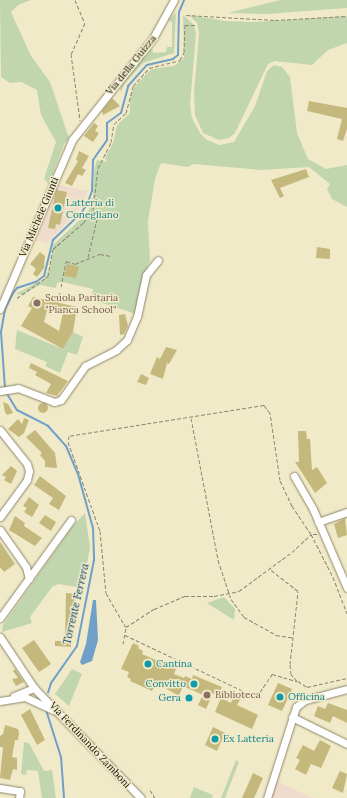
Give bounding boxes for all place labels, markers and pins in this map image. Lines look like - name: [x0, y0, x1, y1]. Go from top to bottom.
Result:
- place label: Latteria di Conegliano: [66, 196, 119, 220]
- marker: Latteria di Conegliano: [53, 203, 63, 213]
- place label: Scuola Paritaria "Pianca School": [45, 291, 118, 314]
- marker: Scuola Paritaria "Pianca School": [32, 298, 42, 308]
- place label: Cantina: [156, 658, 192, 670]
- marker: Cantina: [143, 659, 153, 669]
- place label: Convitto: [146, 678, 186, 690]
- marker: Convitto: [189, 679, 199, 689]
- place label: Biblioteca: [215, 689, 261, 701]
- marker: Biblioteca: [202, 690, 212, 700]
- place label: Officina: [288, 691, 325, 703]
- place label: Gera: [159, 692, 181, 704]
- marker: Officina: [275, 692, 285, 702]
- marker: Gera: [184, 693, 194, 703]
- place label: Ex Latteria: [223, 733, 274, 745]
- marker: Ex Latteria: [210, 734, 220, 744]

